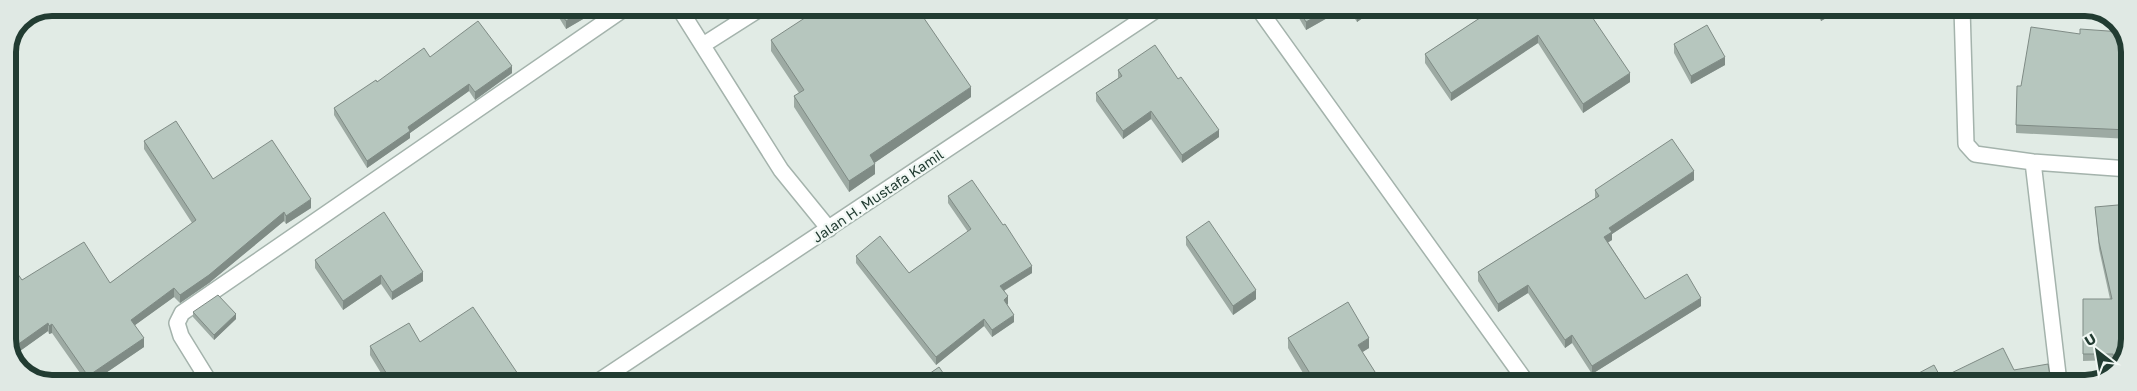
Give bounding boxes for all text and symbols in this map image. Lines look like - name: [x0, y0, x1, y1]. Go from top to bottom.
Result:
- street label: Jalan H. Mustafa Kamil: [809, 145, 946, 246]
- north arrow: [2072, 326, 2122, 376]
- text: U: [2081, 330, 2099, 349]

